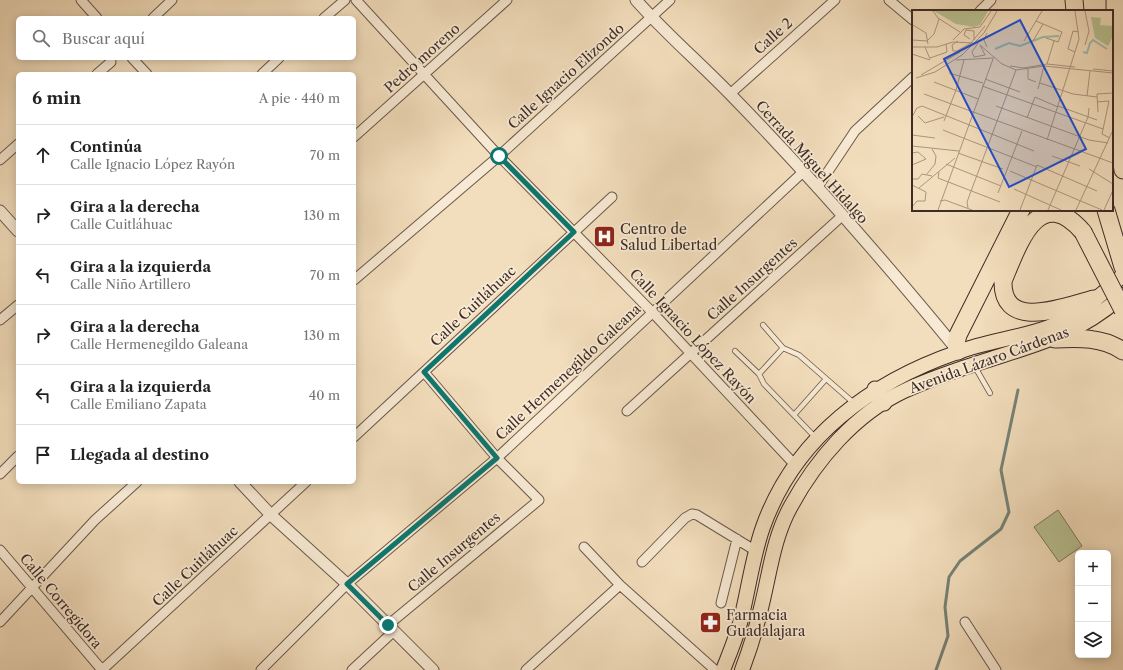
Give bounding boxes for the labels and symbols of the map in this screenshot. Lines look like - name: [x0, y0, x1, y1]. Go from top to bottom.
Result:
- inset map: [912, 10, 1113, 211]
- street label: Calle 2: [750, 14, 796, 58]
- street label: Pedro moreno: [380, 19, 464, 97]
- street label: Calle Ignacio Elizondo: [504, 19, 628, 133]
- street label: Cerrada Miguel Hidalgo: [752, 97, 872, 227]
- route start: [490, 147, 508, 165]
- place label: Centro de Salud Libertad: [620, 220, 718, 254]
- hospital icon: Centro de Salud Libertad: [592, 224, 618, 250]
- street label: Calle Insurgentes: [703, 234, 801, 324]
- street label: Calle Cuitláhuac: [427, 262, 519, 350]
- street label: Calle Ignacio López Rayón: [626, 265, 760, 407]
- street label: Calle Hermenegildo Galeana: [492, 300, 645, 444]
- street label: Avenida Lázaro Cárdenas: [906, 323, 1071, 398]
- street label: Calle Insurgentes: [404, 508, 504, 596]
- street label: Calle Cuitláhuac: [149, 522, 241, 610]
- street label: Calle Corregidora: [16, 550, 106, 653]
- place label: Farmacia Guadalajara: [726, 606, 806, 640]
- pharmacy icon: Farmacia Guadalajara: [697, 610, 723, 636]
- route end: [379, 616, 397, 634]

